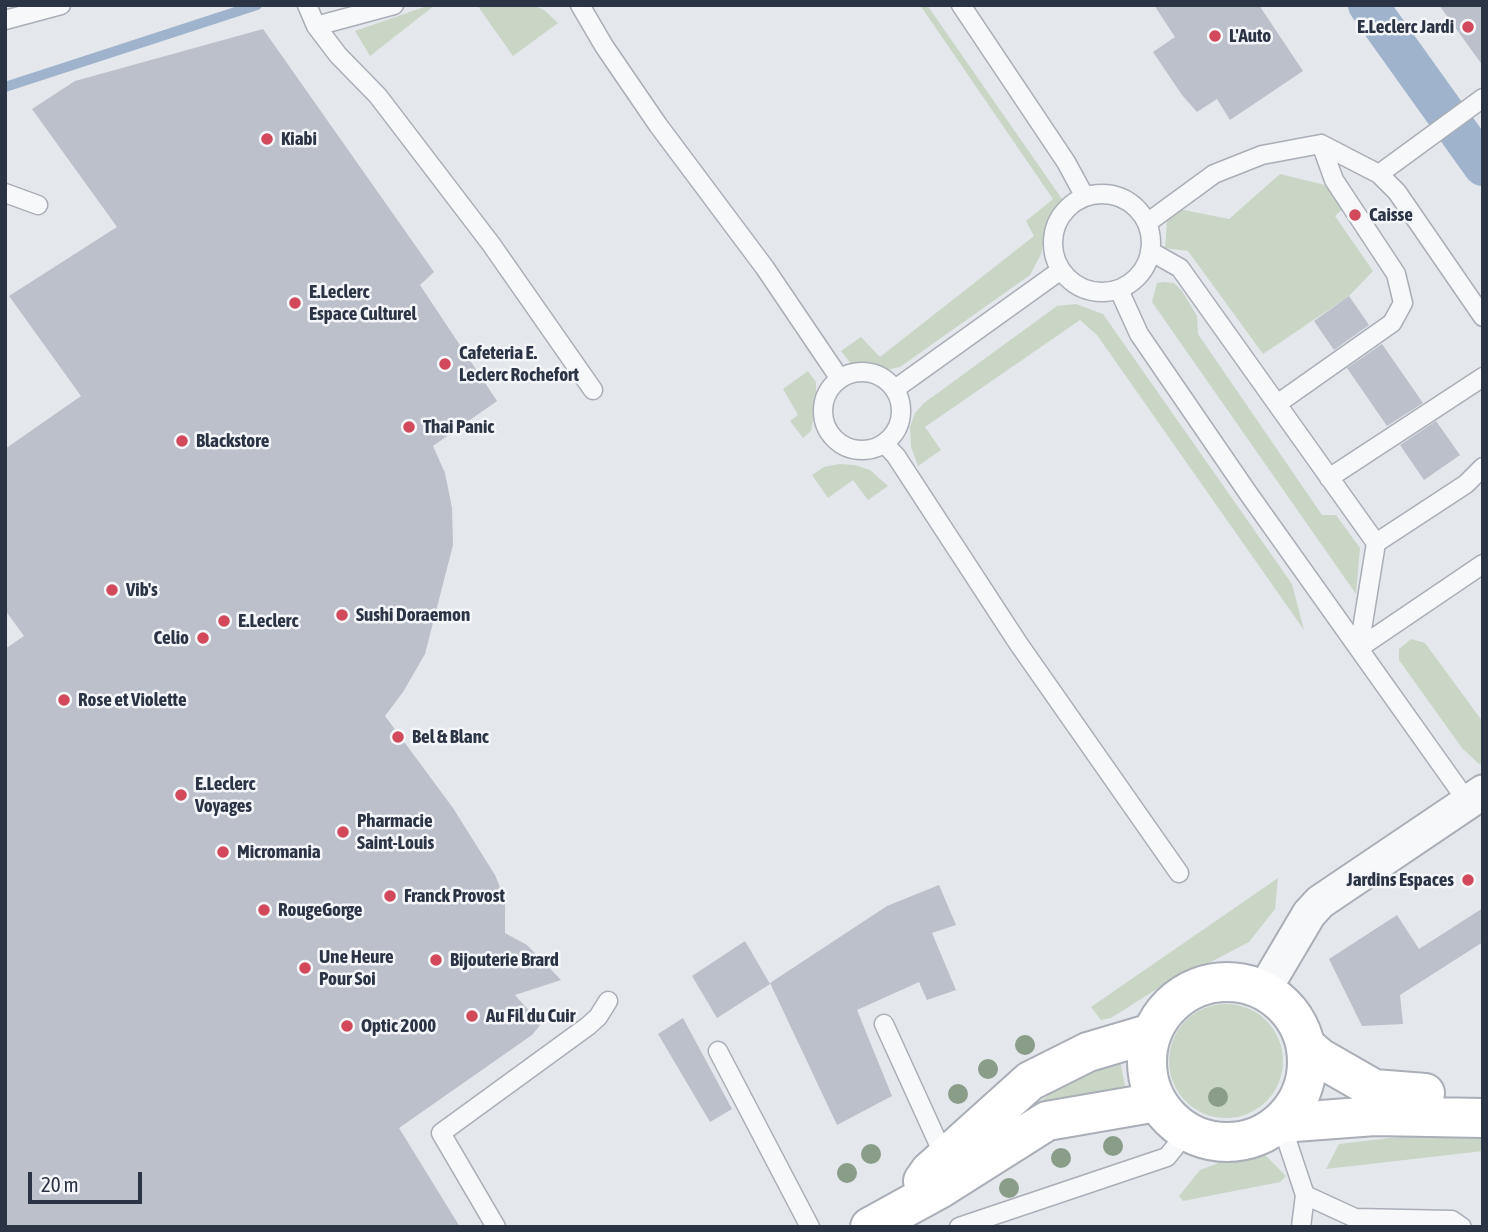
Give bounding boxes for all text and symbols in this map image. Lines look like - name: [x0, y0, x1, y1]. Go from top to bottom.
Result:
- place label: E.Leclerc Jardi: [1357, 16, 1454, 38]
- marker: E.Leclerc Jardi: [1460, 19, 1476, 35]
- place label: L'Auto: [1229, 25, 1271, 47]
- marker: L'Auto: [1207, 28, 1223, 44]
- place label: Kiabi: [281, 128, 317, 150]
- marker: Kiabi: [259, 131, 275, 147]
- place label: Caisse: [1369, 204, 1413, 226]
- marker: Caisse: [1347, 207, 1363, 223]
- place label: E.Leclerc Espace Culturel: [309, 281, 417, 325]
- marker: E.Leclerc Espace Culturel: [287, 295, 303, 311]
- place label: Cafeteria E. Leclerc Rochefort: [459, 342, 579, 386]
- marker: Cafeteria E. Leclerc Rochefort: [437, 356, 453, 372]
- place label: Thai Panic: [423, 416, 494, 438]
- marker: Thai Panic: [401, 419, 417, 435]
- place label: Blackstore: [196, 430, 269, 452]
- marker: Blackstore: [174, 433, 190, 449]
- place label: Vib's: [126, 579, 158, 601]
- marker: Vib's: [104, 582, 120, 598]
- place label: Sushi Doraemon: [356, 604, 470, 626]
- marker: Sushi Doraemon: [334, 607, 350, 623]
- place label: E.Leclerc: [238, 610, 298, 632]
- marker: E.Leclerc: [216, 613, 232, 629]
- place label: Celio: [153, 627, 189, 649]
- marker: Celio: [195, 630, 211, 646]
- place label: Rose et Violette: [78, 689, 187, 711]
- marker: Rose et Violette: [56, 692, 72, 708]
- place label: Bel & Blanc: [412, 726, 489, 748]
- marker: Bel & Blanc: [390, 729, 406, 745]
- place label: E.Leclerc Voyages: [195, 773, 255, 817]
- marker: E.Leclerc Voyages: [173, 787, 189, 803]
- place label: Pharmacie Saint-Louis: [357, 810, 434, 854]
- marker: Pharmacie Saint-Louis: [335, 824, 351, 840]
- place label: Micromania: [237, 841, 321, 863]
- marker: Micromania: [215, 844, 231, 860]
- place label: Jardins Espaces: [1347, 869, 1454, 891]
- marker: Jardins Espaces: [1460, 872, 1476, 888]
- place label: Franck Provost: [404, 885, 505, 907]
- marker: Franck Provost: [382, 888, 398, 904]
- place label: RougeGorge: [278, 899, 362, 921]
- marker: RougeGorge: [256, 902, 272, 918]
- place label: Une Heure Pour Soi: [319, 946, 394, 990]
- place label: Bijouterie Brard: [450, 949, 559, 971]
- marker: Bijouterie Brard: [428, 952, 444, 968]
- marker: Une Heure Pour Soi: [297, 960, 313, 976]
- place label: Au Fil du Cuir: [486, 1005, 575, 1027]
- marker: Au Fil du Cuir: [464, 1008, 480, 1024]
- place label: Optic 2000: [361, 1015, 436, 1037]
- marker: Optic 2000: [339, 1018, 355, 1034]
- scale bar: [32, 1158, 145, 1202]
- text: 20 m: [41, 1172, 79, 1196]

